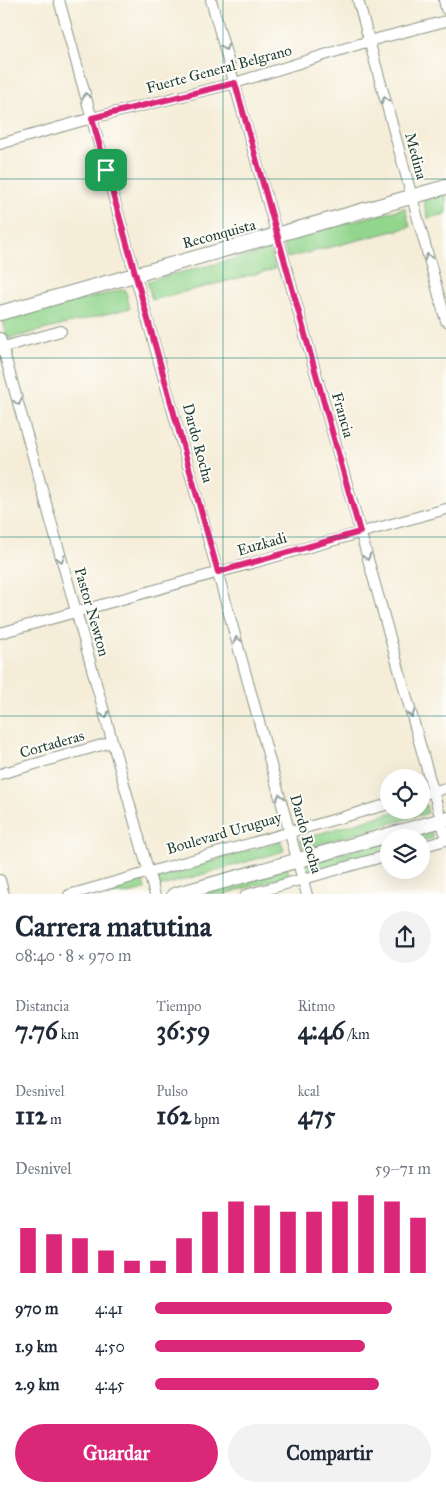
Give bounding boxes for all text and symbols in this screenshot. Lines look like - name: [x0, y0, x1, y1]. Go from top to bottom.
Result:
- street label: Fuerte General Belgrano: [144, 41, 294, 97]
- one-way arrow: [219, 42, 229, 51]
- one-way arrow: [81, 92, 91, 100]
- one-way arrow: [381, 97, 391, 105]
- street label: Medina: [401, 131, 431, 182]
- pin: [85, 149, 127, 191]
- icon: arrive: [92, 156, 120, 184]
- street label: Reconquista: [180, 215, 259, 253]
- one-way arrow: [424, 253, 434, 261]
- street label: Francia: [328, 390, 358, 440]
- one-way arrow: [12, 398, 22, 406]
- street label: Dardo Rocha: [179, 401, 217, 485]
- street label: Euzkadi: [235, 528, 289, 560]
- one-way arrow: [362, 553, 372, 561]
- one-way arrow: [56, 554, 66, 562]
- street label: Pastor Newton: [71, 566, 113, 658]
- one-way arrow: [232, 637, 242, 645]
- one-way arrow: [405, 709, 416, 718]
- one-way arrow: [99, 711, 110, 720]
- street label: Cortaderas: [18, 726, 86, 762]
- map controls: [380, 769, 430, 879]
- button: locate: [380, 769, 430, 819]
- street label: Dardo Rocha: [286, 792, 326, 876]
- one-way arrow: [276, 793, 286, 802]
- street label: Boulevard Uruguay: [164, 808, 285, 858]
- button: layers: [380, 829, 430, 879]
- text: Carrera matutina: [15, 909, 212, 944]
- button: share: [379, 911, 431, 963]
- text: 08:40 · 8 × 970 m: [15, 946, 131, 965]
- text: Distancia: [15, 998, 69, 1015]
- text: Tiempo: [156, 998, 201, 1015]
- text: Ritmo: [298, 998, 335, 1015]
- text: 7.76: [15, 1015, 58, 1046]
- text: 36:59: [156, 1015, 211, 1046]
- text: 4:46: [298, 1015, 345, 1046]
- text: km: [58, 1026, 79, 1043]
- text: /km: [345, 1026, 370, 1043]
- text: Desnivel: [15, 1083, 64, 1100]
- text: Pulso: [156, 1083, 188, 1100]
- text: kcal: [298, 1083, 320, 1100]
- text: 112: [15, 1100, 47, 1131]
- text: 162: [156, 1100, 191, 1131]
- text: 475: [298, 1100, 335, 1131]
- text: m: [47, 1111, 62, 1128]
- text: bpm: [191, 1111, 220, 1128]
- text: Desnivel: [15, 1159, 71, 1178]
- text: 59–71 m: [375, 1159, 431, 1178]
- text: 970 m: [15, 1299, 58, 1318]
- text: 4:41: [95, 1299, 123, 1318]
- text: 1.9 km: [15, 1337, 58, 1356]
- text: 4:50: [95, 1337, 125, 1356]
- text: 2.9 km: [15, 1375, 59, 1394]
- text: 4:45: [95, 1375, 124, 1394]
- button: Guardar: [15, 1424, 218, 1482]
- button: Compartir: [228, 1424, 431, 1482]

